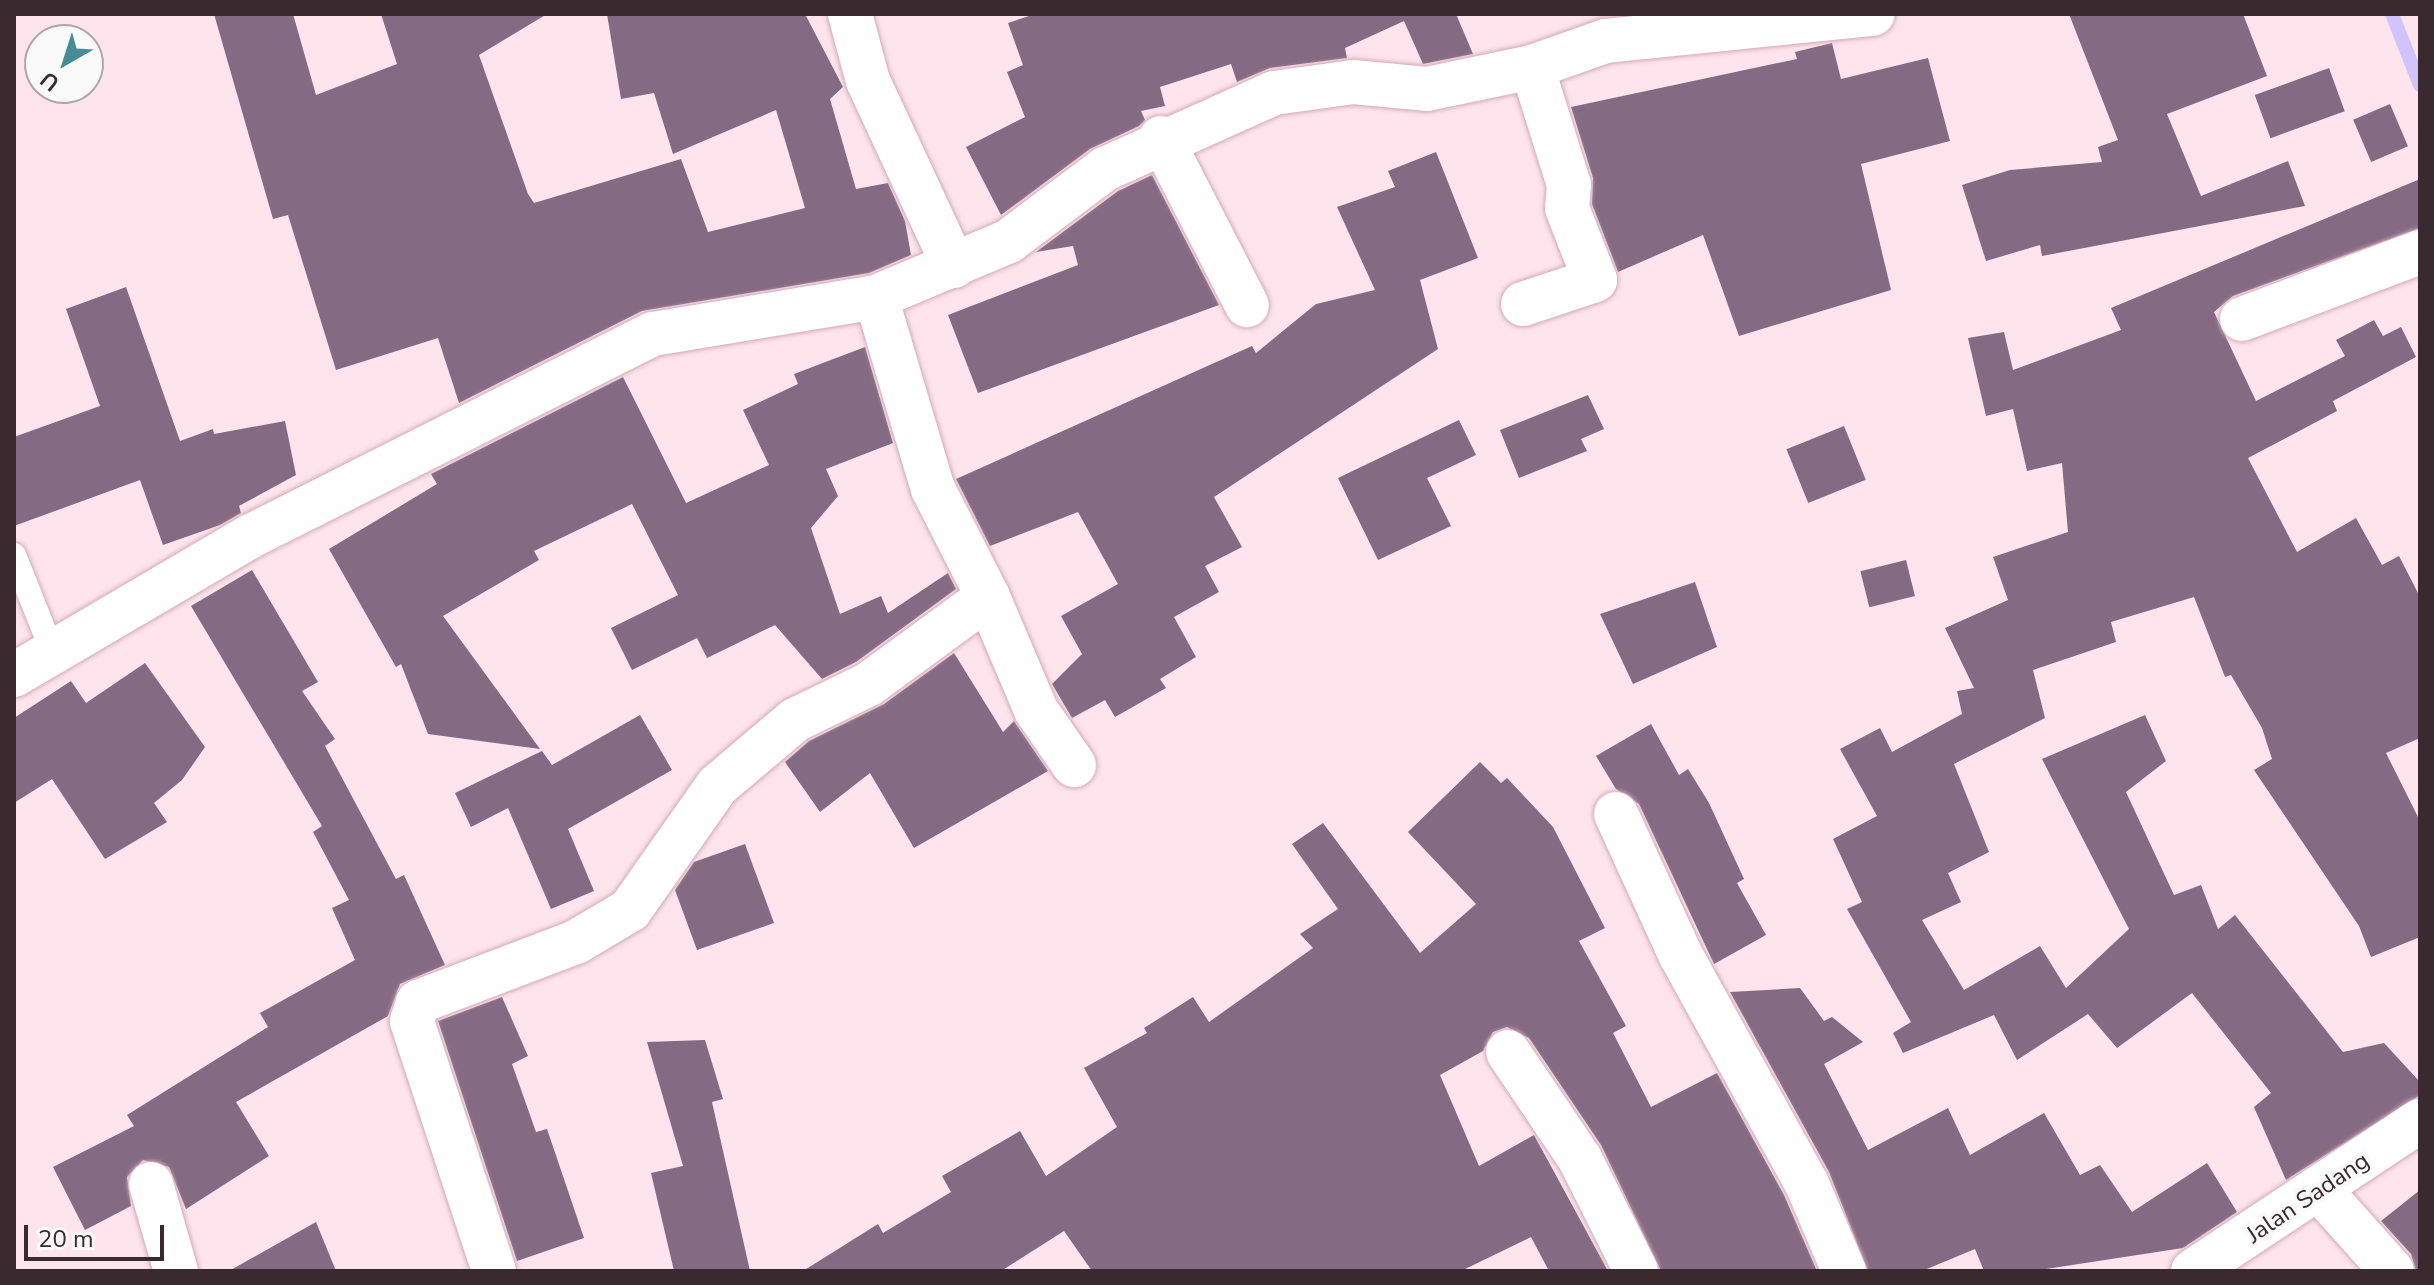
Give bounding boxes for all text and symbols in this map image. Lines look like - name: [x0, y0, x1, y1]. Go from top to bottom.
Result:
- north arrow: [24, 24, 104, 104]
- text: U: [34, 64, 66, 98]
- street label: Jalan Sadang: [2241, 1146, 2375, 1250]
- scale bar: [28, 1209, 168, 1259]
- text: 20 m: [38, 1223, 94, 1255]

